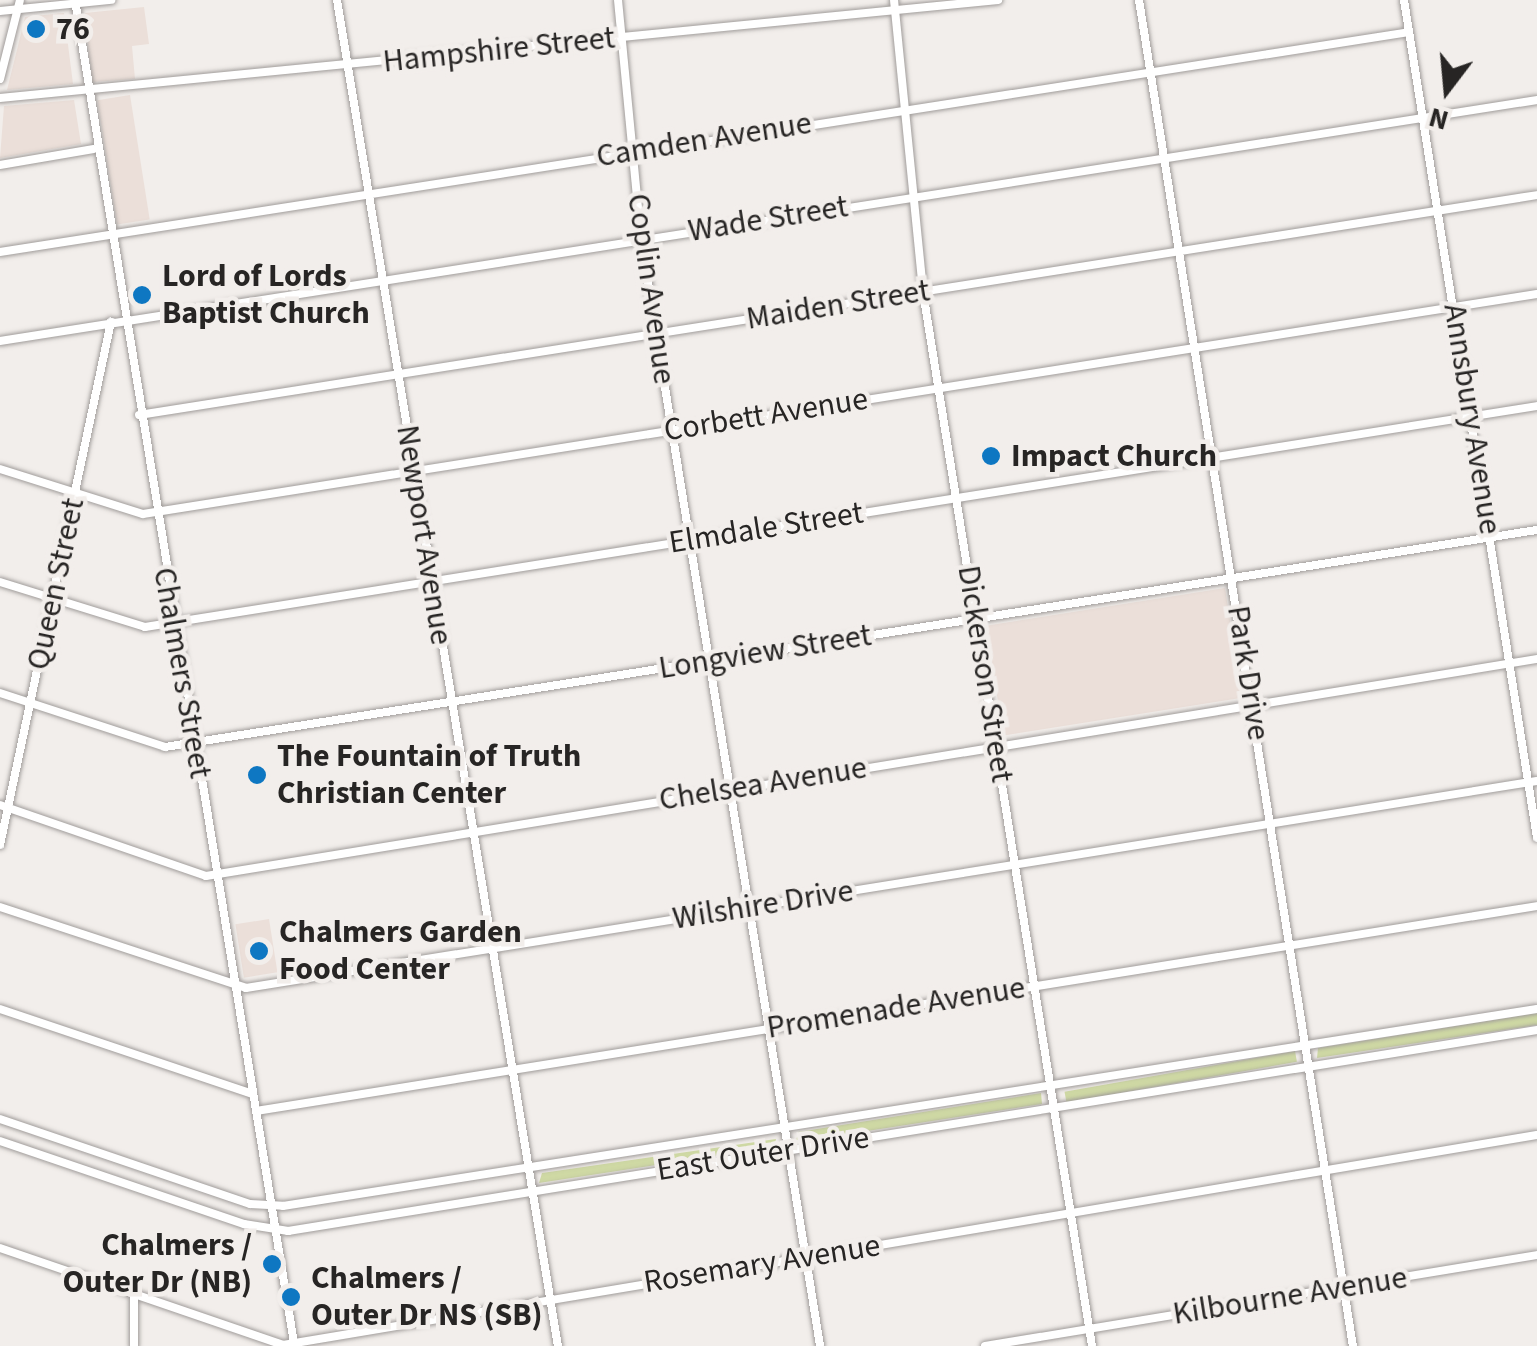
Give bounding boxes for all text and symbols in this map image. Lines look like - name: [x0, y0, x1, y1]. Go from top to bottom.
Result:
- place label: 76: [56, 10, 90, 48]
- marker: 76: [25, 18, 47, 40]
- street label: Hampshire Street: [381, 19, 617, 81]
- north arrow: [1397, 40, 1497, 140]
- text: N: [1424, 97, 1453, 141]
- street label: Camden Avenue: [594, 104, 814, 176]
- street label: Wade Street: [686, 187, 850, 251]
- street label: Coplin Avenue: [619, 191, 683, 387]
- place label: Lord of Lords Baptist Church: [162, 258, 370, 333]
- street label: Maiden Street: [744, 272, 932, 338]
- marker: Lord of Lords Baptist Church: [131, 284, 153, 306]
- street label: Annsbury Avenue: [1435, 301, 1509, 537]
- street label: Corbett Avenue: [661, 380, 871, 450]
- street label: Newport Avenue: [388, 422, 460, 648]
- place label: Impact Church: [1011, 437, 1217, 475]
- marker: Impact Church: [980, 445, 1002, 467]
- street label: Elmdale Street: [666, 494, 866, 562]
- street label: Queen Street: [19, 495, 93, 673]
- street label: Dickerson Street: [949, 563, 1021, 785]
- street label: Chalmers Street: [145, 565, 219, 781]
- street label: Park Drive: [1218, 603, 1278, 743]
- street label: Longview Street: [656, 616, 874, 688]
- place label: The Fountain of Truth Christian Center: [277, 738, 581, 813]
- street label: Chelsea Avenue: [656, 749, 870, 819]
- marker: The Fountain of Truth Christian Center: [246, 764, 268, 786]
- street label: Wilshire Drive: [670, 872, 856, 938]
- place label: Chalmers Garden Food Center: [279, 914, 522, 989]
- marker: Chalmers Garden Food Center: [248, 940, 270, 962]
- street label: Promenade Avenue: [764, 969, 1028, 1047]
- street label: East Outer Drive: [654, 1118, 872, 1190]
- street label: Rosemary Avenue: [641, 1226, 883, 1302]
- place label: Chalmers / Outer Dr (NB): [62, 1227, 252, 1302]
- marker: Chalmers / Outer Dr (NB): [261, 1253, 283, 1275]
- street label: Kilbourne Avenue: [1170, 1259, 1410, 1333]
- place label: Chalmers / Outer Dr NS (SB): [311, 1260, 543, 1335]
- marker: Chalmers / Outer Dr NS (SB): [280, 1286, 302, 1308]

